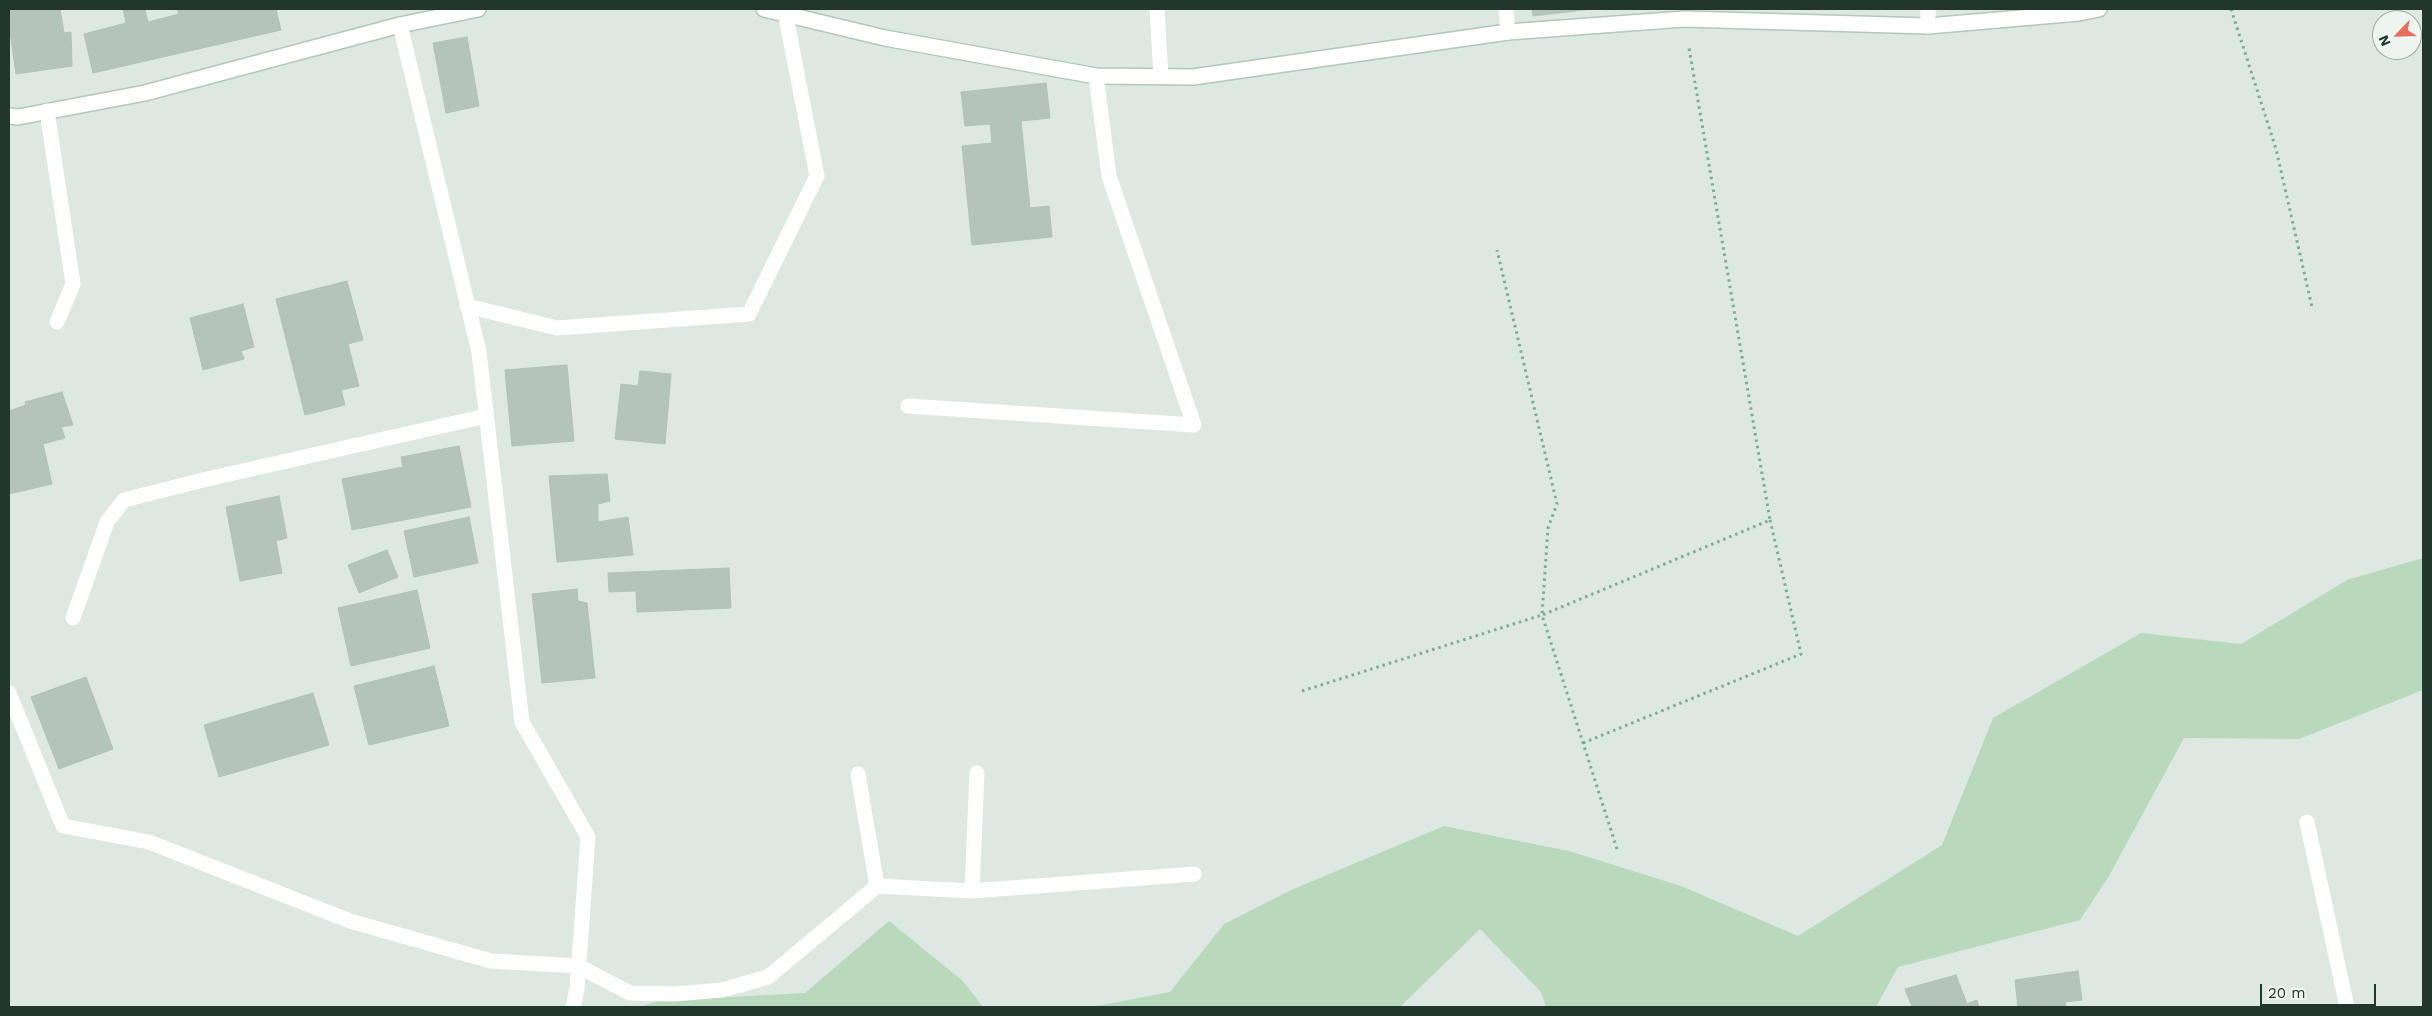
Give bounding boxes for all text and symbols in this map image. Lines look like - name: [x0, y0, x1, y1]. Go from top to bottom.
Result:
- north arrow: [2372, 10, 2422, 60]
- text: N: [2375, 33, 2394, 49]
- scale bar: [2262, 974, 2378, 1006]
- text: 20 m: [2268, 984, 2306, 1002]

